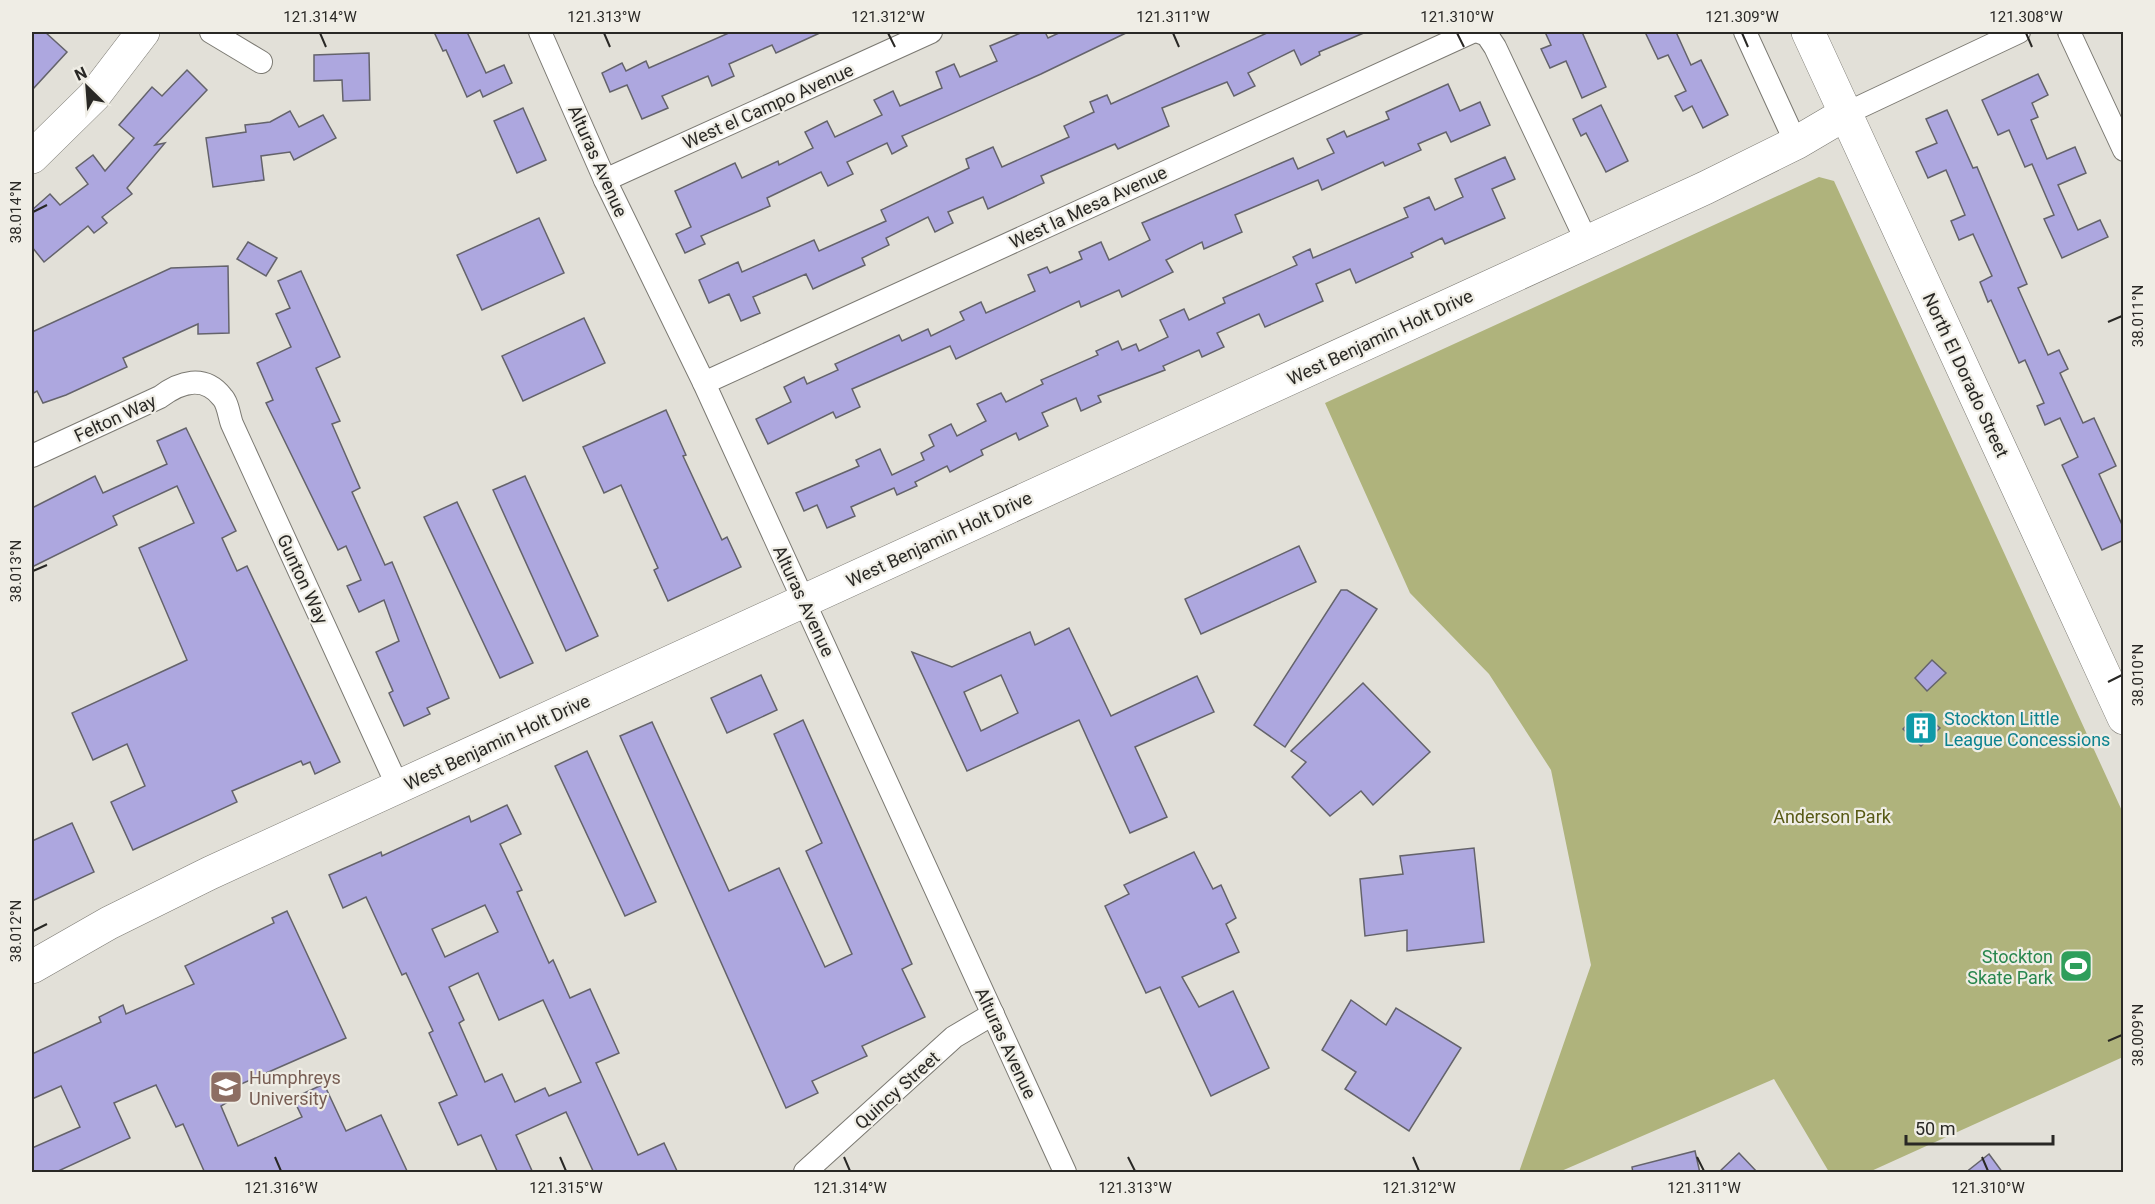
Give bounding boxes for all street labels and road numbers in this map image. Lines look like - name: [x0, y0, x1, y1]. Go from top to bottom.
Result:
- street label: West el Campo Avenue: [680, 59, 856, 153]
- street label: Alturas Avenue: [564, 102, 632, 220]
- street label: West la Mesa Avenue: [1006, 161, 1170, 253]
- street label: West Benjamin Holt Drive: [1284, 285, 1476, 389]
- street label: North El Dorado Street: [1919, 289, 2013, 461]
- street label: Felton Way: [71, 390, 160, 446]
- street label: West Benjamin Holt Drive: [843, 487, 1035, 591]
- street label: Gunton Way: [273, 531, 333, 628]
- street label: Alturas Avenue: [769, 542, 839, 660]
- street label: West Benjamin Holt Drive: [401, 690, 593, 794]
- street label: Alturas Avenue: [971, 984, 1041, 1102]
- street label: Quincy Street: [850, 1046, 944, 1133]

